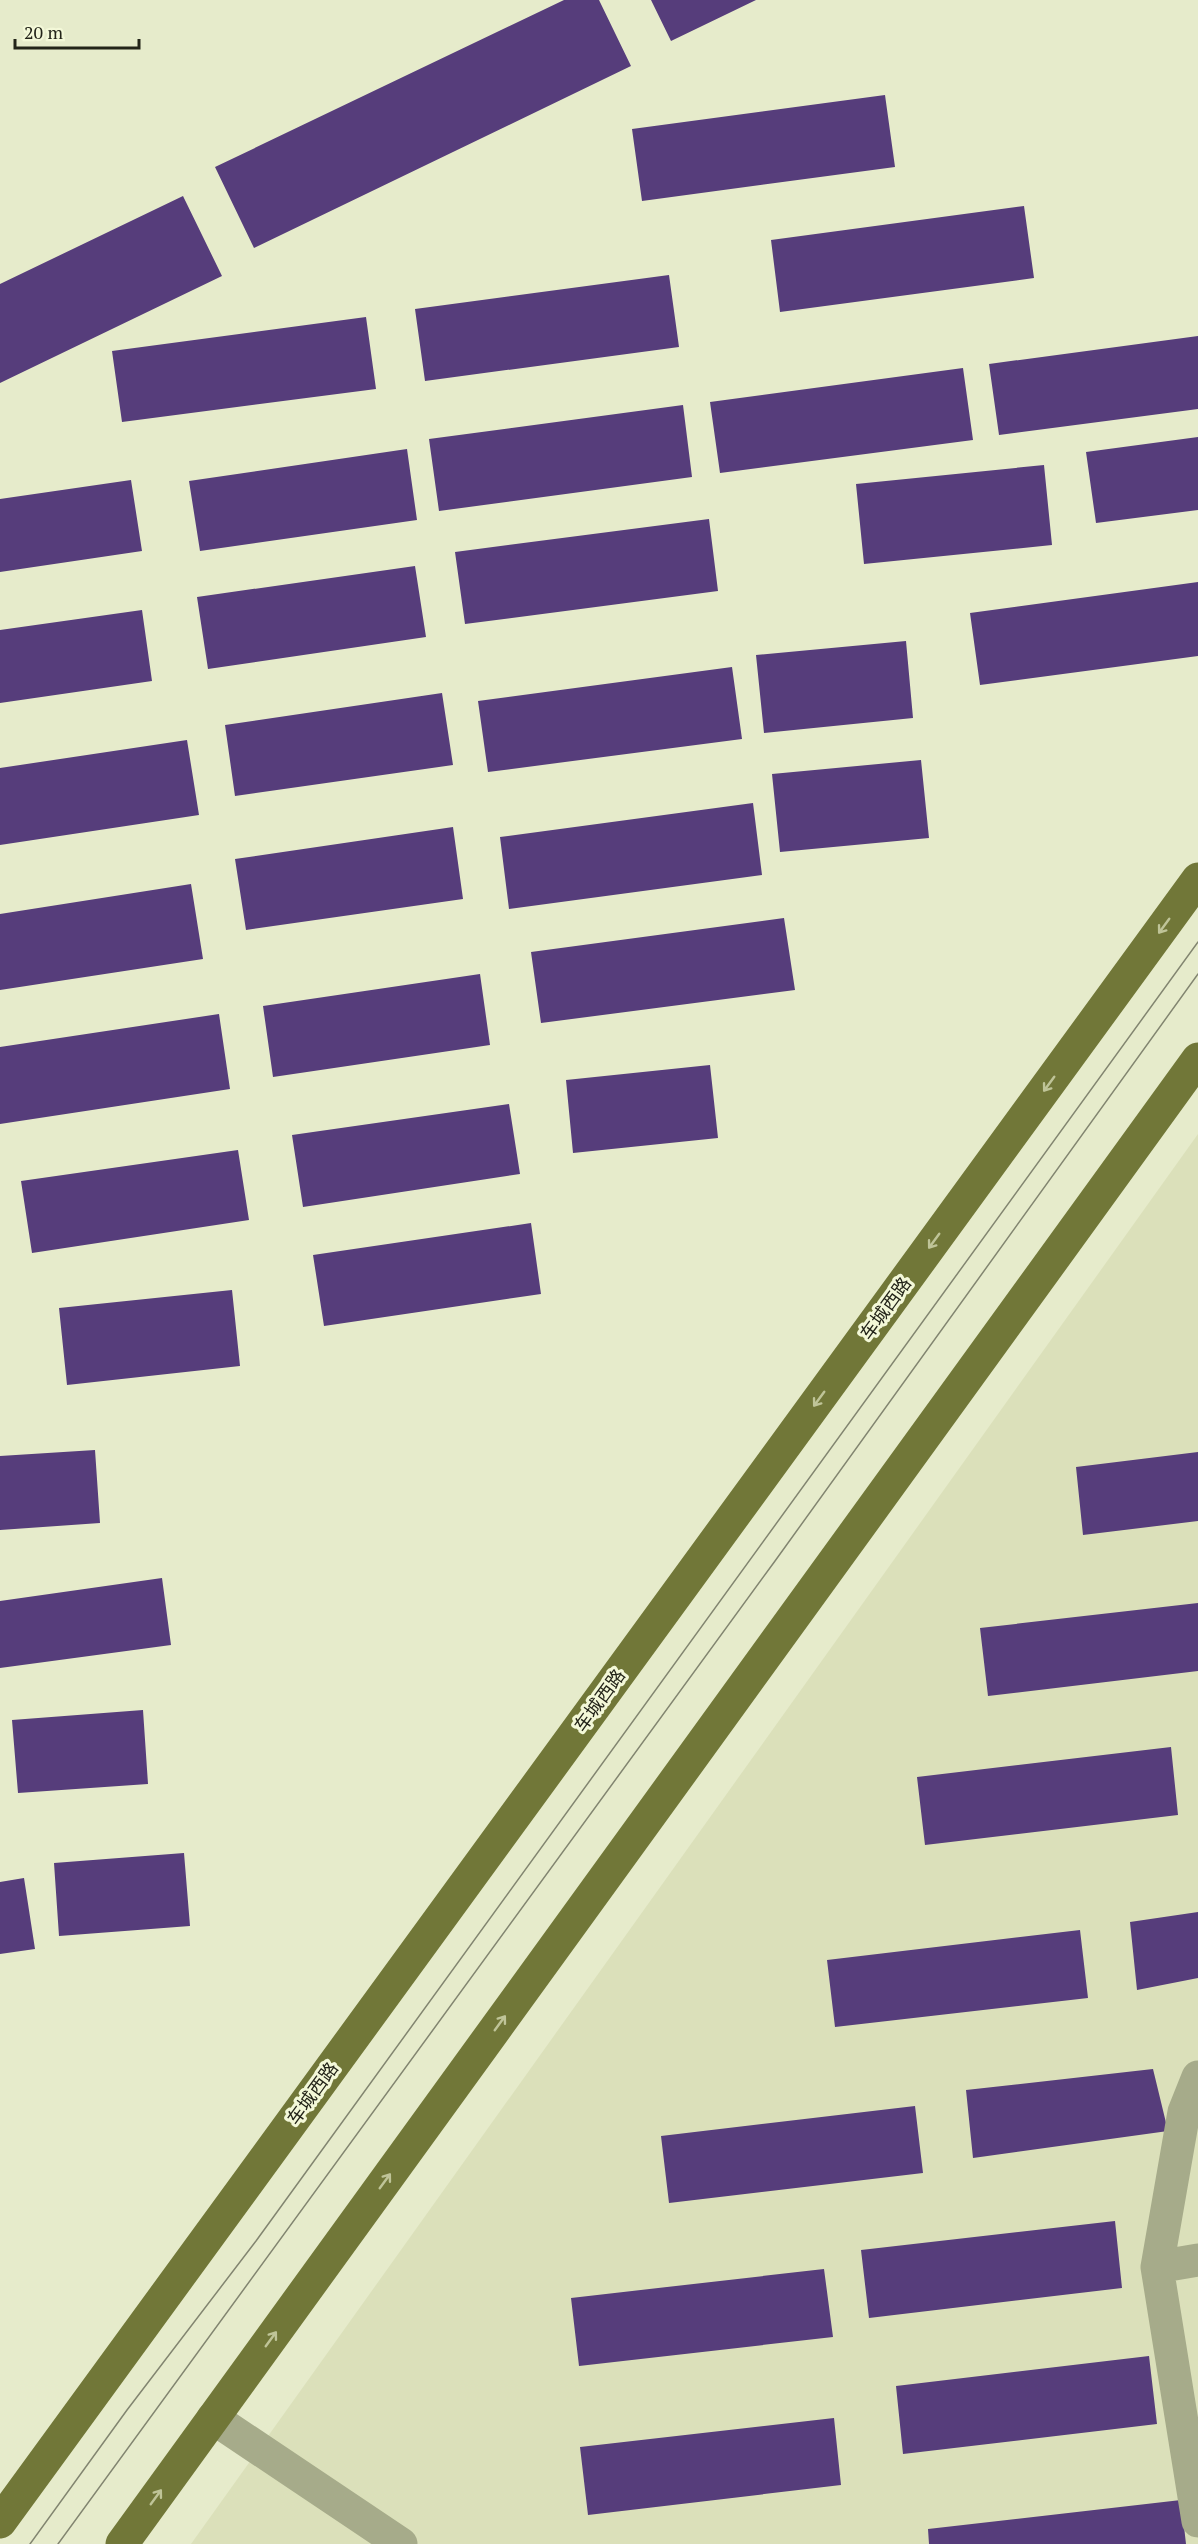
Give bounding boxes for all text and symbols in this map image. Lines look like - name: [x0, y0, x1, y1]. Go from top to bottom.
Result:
- scale bar: [15, 12, 140, 50]
- text: 20 m: [24, 20, 64, 44]
- one-way arrow: [1157, 918, 1170, 934]
- one-way arrow: [1042, 1075, 1055, 1091]
- one-way arrow: [928, 1233, 940, 1249]
- street label: 车城西路: [854, 1272, 916, 1344]
- one-way arrow: [813, 1390, 825, 1406]
- street label: 车城西路: [568, 1664, 630, 1736]
- one-way arrow: [494, 2015, 506, 2031]
- street label: 车城西路: [281, 2057, 343, 2129]
- one-way arrow: [379, 2173, 392, 2189]
- one-way arrow: [265, 2331, 277, 2347]
- one-way arrow: [150, 2489, 163, 2505]

